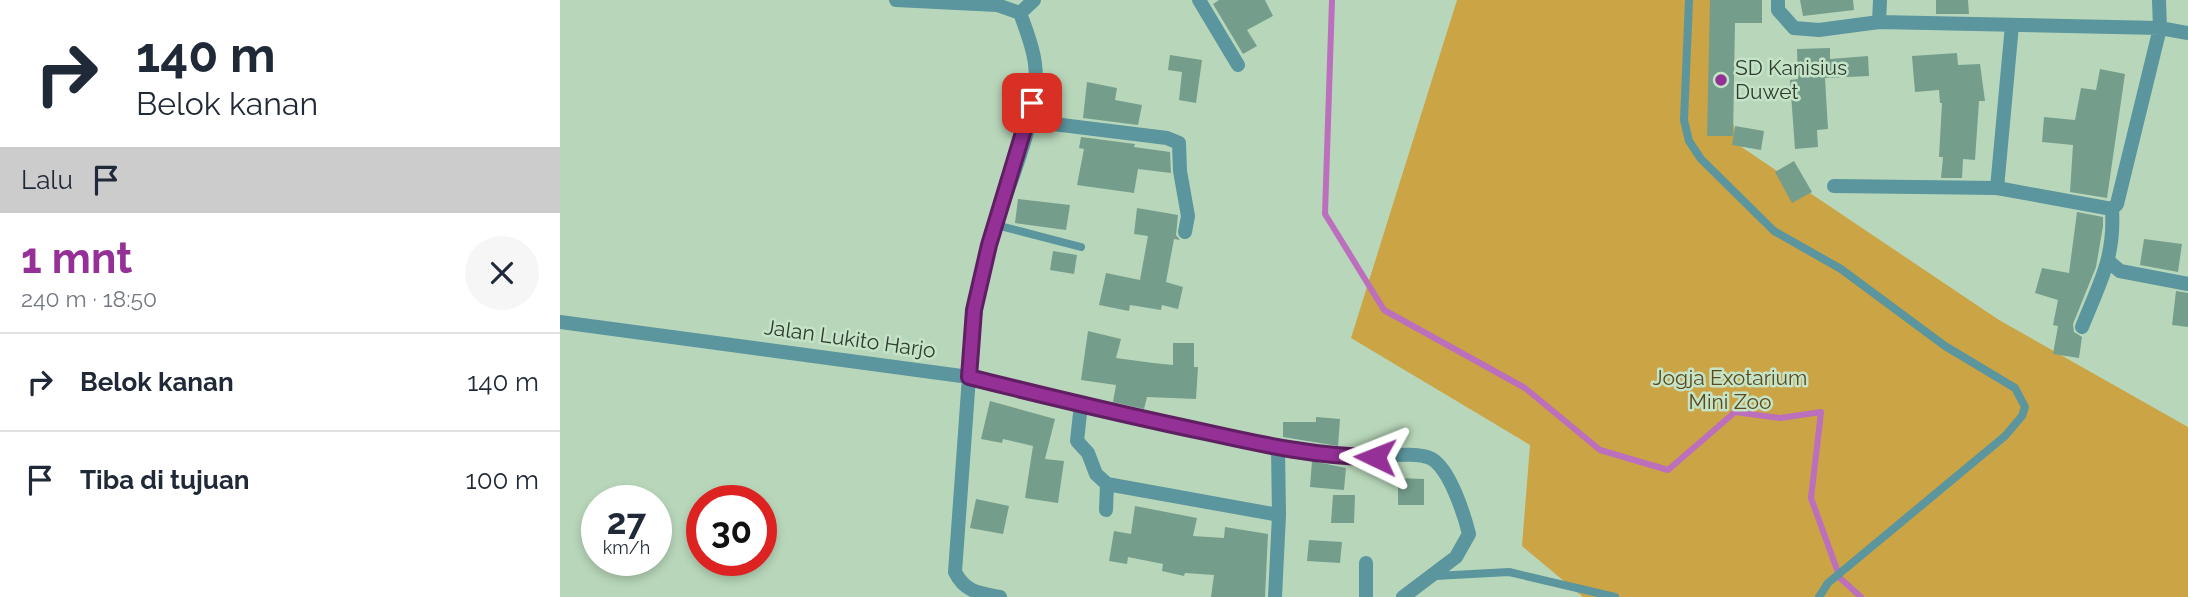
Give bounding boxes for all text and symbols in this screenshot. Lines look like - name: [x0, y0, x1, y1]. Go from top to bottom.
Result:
- text: 140 m: [136, 26, 276, 83]
- icon: right: [21, 28, 112, 119]
- place label: SD Kanisius Duwet: [1735, 55, 1847, 104]
- marker: SD Kanisius Duwet: [1713, 72, 1729, 88]
- pin: [1002, 73, 1062, 133]
- icon: arrive: [1013, 84, 1051, 122]
- text: Belok kanan: [136, 85, 318, 122]
- icon: arrive: [87, 161, 125, 199]
- text: Lalu: [21, 165, 73, 195]
- text: 1 mnt: [21, 234, 132, 283]
- button: close: [465, 236, 539, 310]
- text: 240 m · 18:50: [21, 285, 157, 312]
- street label: Jalan Lukito Harjo: [763, 314, 937, 363]
- icon: right: [21, 363, 59, 401]
- park label: Jogja Exotarium Mini Zoo: [1653, 365, 1807, 414]
- text: Belok kanan: [80, 367, 234, 397]
- text: 140 m: [467, 367, 539, 397]
- position arrow: [1338, 420, 1412, 494]
- icon: arrive: [21, 461, 59, 499]
- text: Tiba di tujuan: [80, 465, 250, 495]
- text: 100 m: [466, 465, 539, 495]
- speed limit sign: 30: [686, 485, 777, 576]
- text: 27: [607, 501, 646, 542]
- text: km/h: [603, 537, 650, 558]

